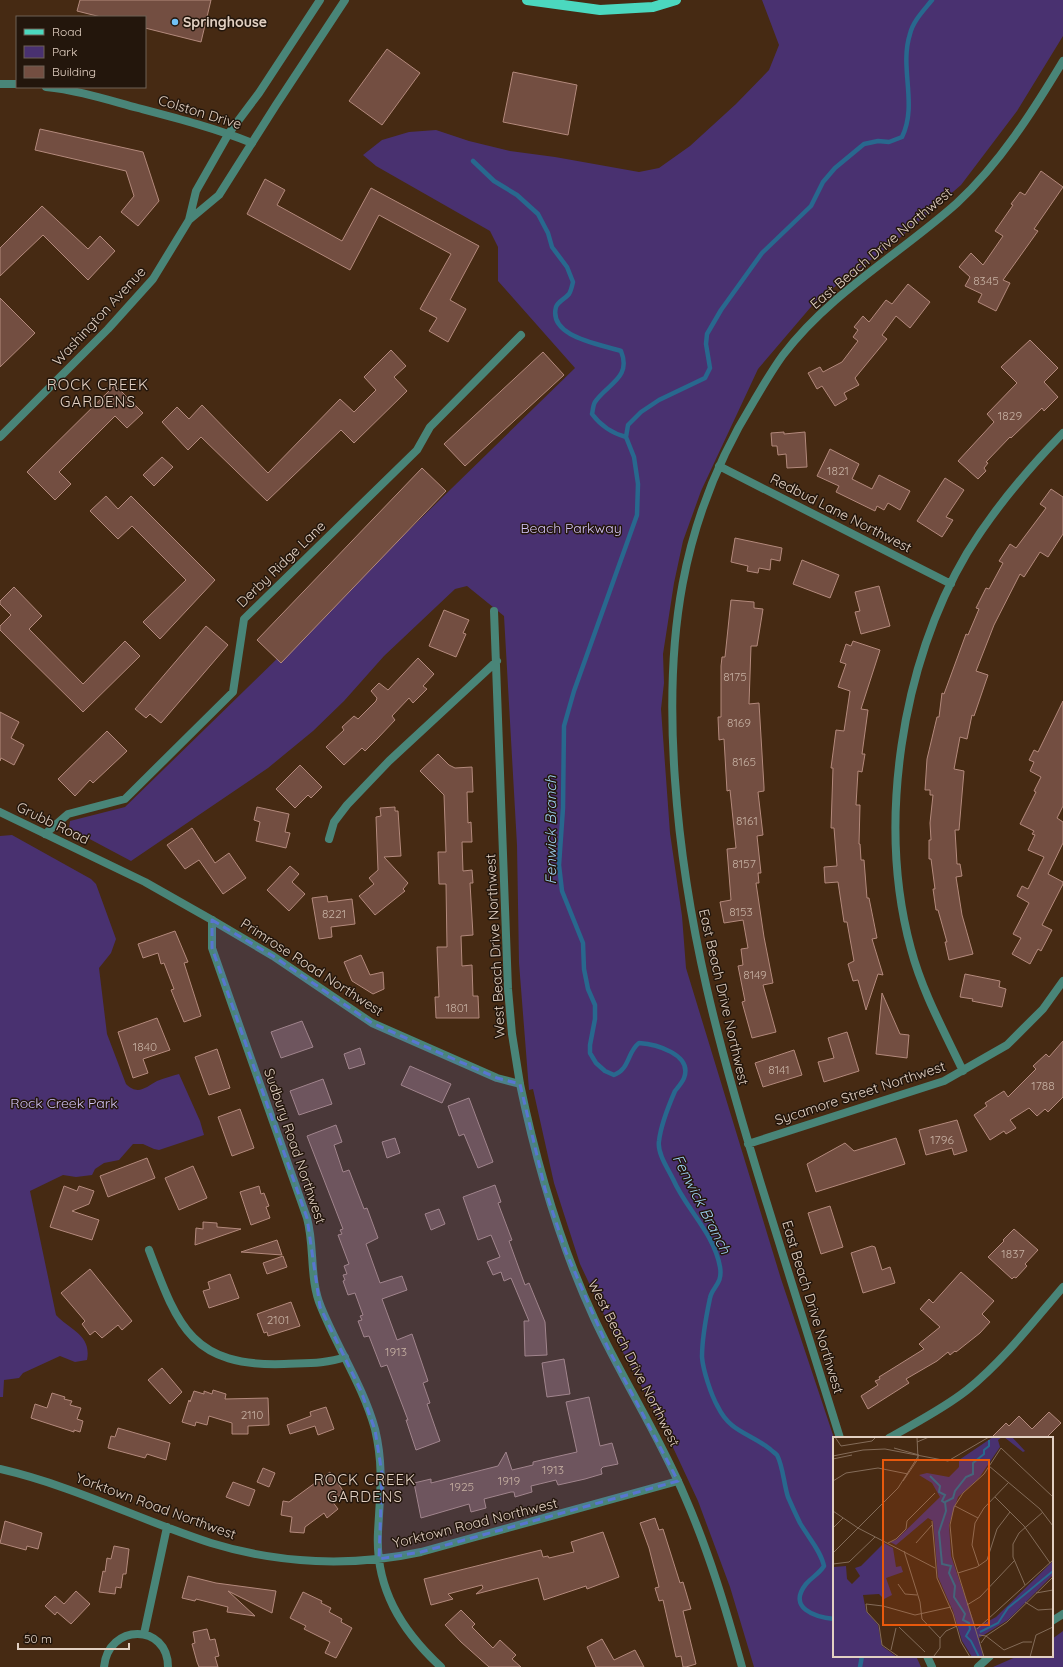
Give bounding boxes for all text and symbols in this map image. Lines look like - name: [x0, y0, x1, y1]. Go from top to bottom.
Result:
- place label: Springhouse: [183, 13, 267, 31]
- legend: [16, 16, 146, 88]
- marker: Springhouse: [170, 17, 180, 27]
- text: Road: [52, 24, 82, 39]
- text: Park: [52, 44, 77, 59]
- text: Building: [52, 64, 96, 79]
- street label: Colston Drive: [156, 91, 244, 133]
- street label: East Beach Drive Northwest: [806, 183, 956, 313]
- street label: Washington Avenue: [48, 263, 150, 369]
- house number: 8345: [973, 273, 999, 288]
- district label: ROCK CREEK GARDENS: [47, 375, 149, 411]
- house number: 1829: [998, 408, 1022, 423]
- house number: 1821: [827, 463, 849, 478]
- street label: Redbud Lane Northwest: [767, 469, 915, 557]
- street label: Derby Ridge Lane: [233, 517, 329, 611]
- park label: Beach Parkway: [520, 519, 622, 537]
- house number: 8175: [723, 669, 747, 684]
- house number: 8169: [727, 715, 751, 730]
- house number: 8165: [732, 754, 756, 769]
- water label: Fenwick Branch: [541, 775, 560, 885]
- street label: Grubb Road: [14, 798, 92, 848]
- house number: 8161: [736, 813, 758, 828]
- street label: West Beach Drive Northwest: [481, 853, 509, 1039]
- house number: 8157: [732, 856, 756, 871]
- house number: 8153: [729, 904, 753, 919]
- house number: 8221: [322, 906, 346, 921]
- street label: East Beach Drive Northwest: [695, 907, 753, 1087]
- street label: Primrose Road Northwest: [237, 914, 387, 1020]
- house number: 8149: [743, 967, 767, 982]
- house number: 1801: [446, 1000, 468, 1015]
- house number: 1840: [133, 1039, 157, 1054]
- street label: Sycamore Street Northwest: [773, 1057, 948, 1129]
- house number: 8141: [768, 1062, 790, 1077]
- street label: Sudbury Road Northwest: [260, 1066, 330, 1226]
- house number: 1788: [1031, 1078, 1055, 1093]
- park label: Rock Creek Park: [10, 1094, 118, 1112]
- house number: 1796: [930, 1132, 954, 1147]
- water label: Fenwick Branch: [669, 1151, 735, 1257]
- street label: East Beach Drive Northwest: [778, 1218, 848, 1396]
- house number: 1837: [1001, 1246, 1025, 1261]
- street label: West Beach Drive Northwest: [584, 1277, 684, 1450]
- house number: 2101: [267, 1312, 289, 1327]
- house number: 1913: [385, 1344, 407, 1359]
- house number: 2110: [241, 1407, 263, 1422]
- inset map: [833, 1437, 1053, 1657]
- house number: 1913: [542, 1462, 564, 1477]
- street label: Yorktown Road Northwest: [73, 1469, 239, 1543]
- district label: ROCK CREEK GARDENS: [314, 1470, 416, 1506]
- house number: 1919: [498, 1473, 520, 1488]
- house number: 1925: [450, 1479, 474, 1494]
- street label: Yorktown Road Northwest: [391, 1494, 560, 1552]
- scale bar: [18, 1625, 129, 1651]
- text: 50 m: [24, 1631, 52, 1646]

